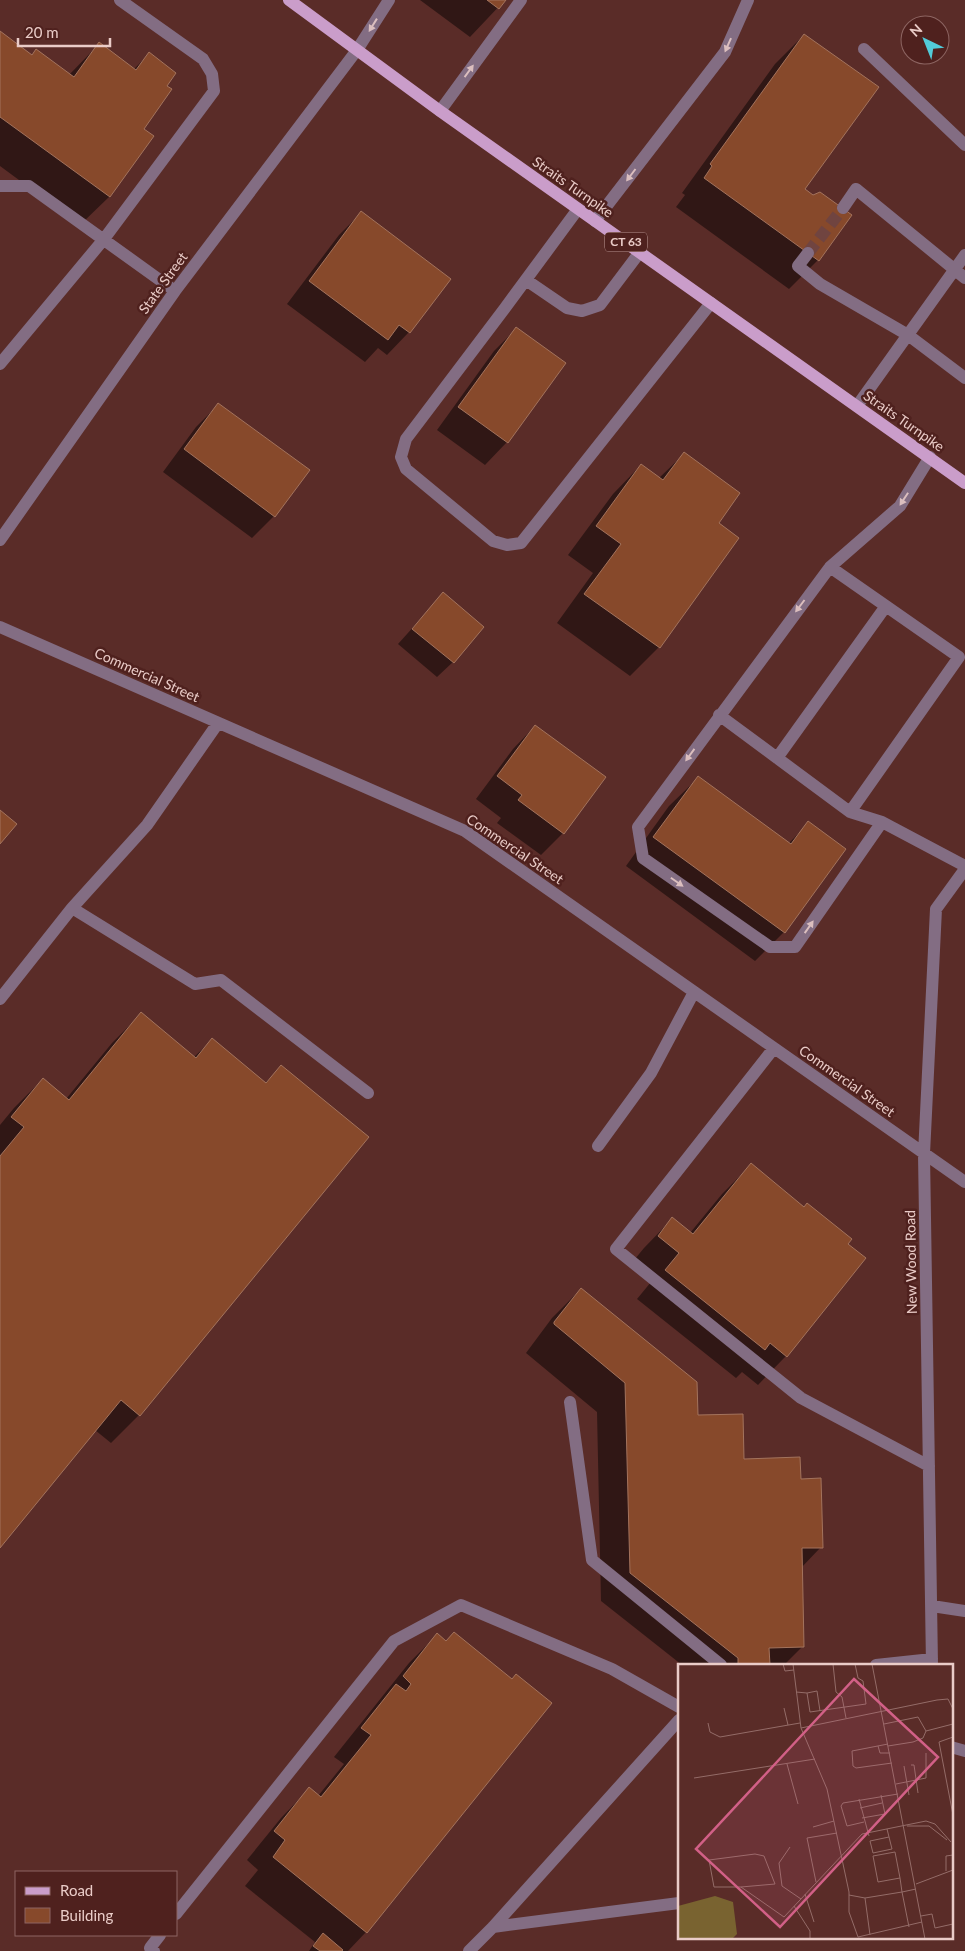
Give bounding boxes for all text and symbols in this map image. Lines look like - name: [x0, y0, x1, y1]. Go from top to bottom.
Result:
- scale bar: [18, 15, 110, 47]
- north arrow: [900, 15, 950, 65]
- one-way arrow: [368, 18, 378, 32]
- text: N: [906, 20, 926, 40]
- text: 20 m: [25, 23, 59, 41]
- one-way arrow: [724, 38, 732, 52]
- one-way arrow: [464, 64, 474, 78]
- street label: Straits Turnpike: [530, 152, 617, 221]
- one-way arrow: [626, 168, 636, 182]
- road number: CT 63: [605, 232, 647, 252]
- street label: State Street: [135, 249, 191, 317]
- street label: Straits Turnpike: [861, 386, 948, 455]
- one-way arrow: [899, 492, 909, 505]
- one-way arrow: [795, 599, 806, 612]
- street label: Commercial Street: [92, 644, 202, 705]
- one-way arrow: [685, 748, 696, 761]
- street label: Commercial Street: [464, 810, 567, 887]
- one-way arrow: [671, 877, 684, 887]
- one-way arrow: [804, 920, 814, 934]
- street label: Commercial Street: [796, 1041, 899, 1120]
- street label: New Wood Road: [901, 1210, 920, 1314]
- inset map: [678, 1664, 952, 1938]
- legend: [15, 1871, 178, 1936]
- text: Road: [60, 1881, 93, 1899]
- text: Building: [60, 1906, 113, 1924]

